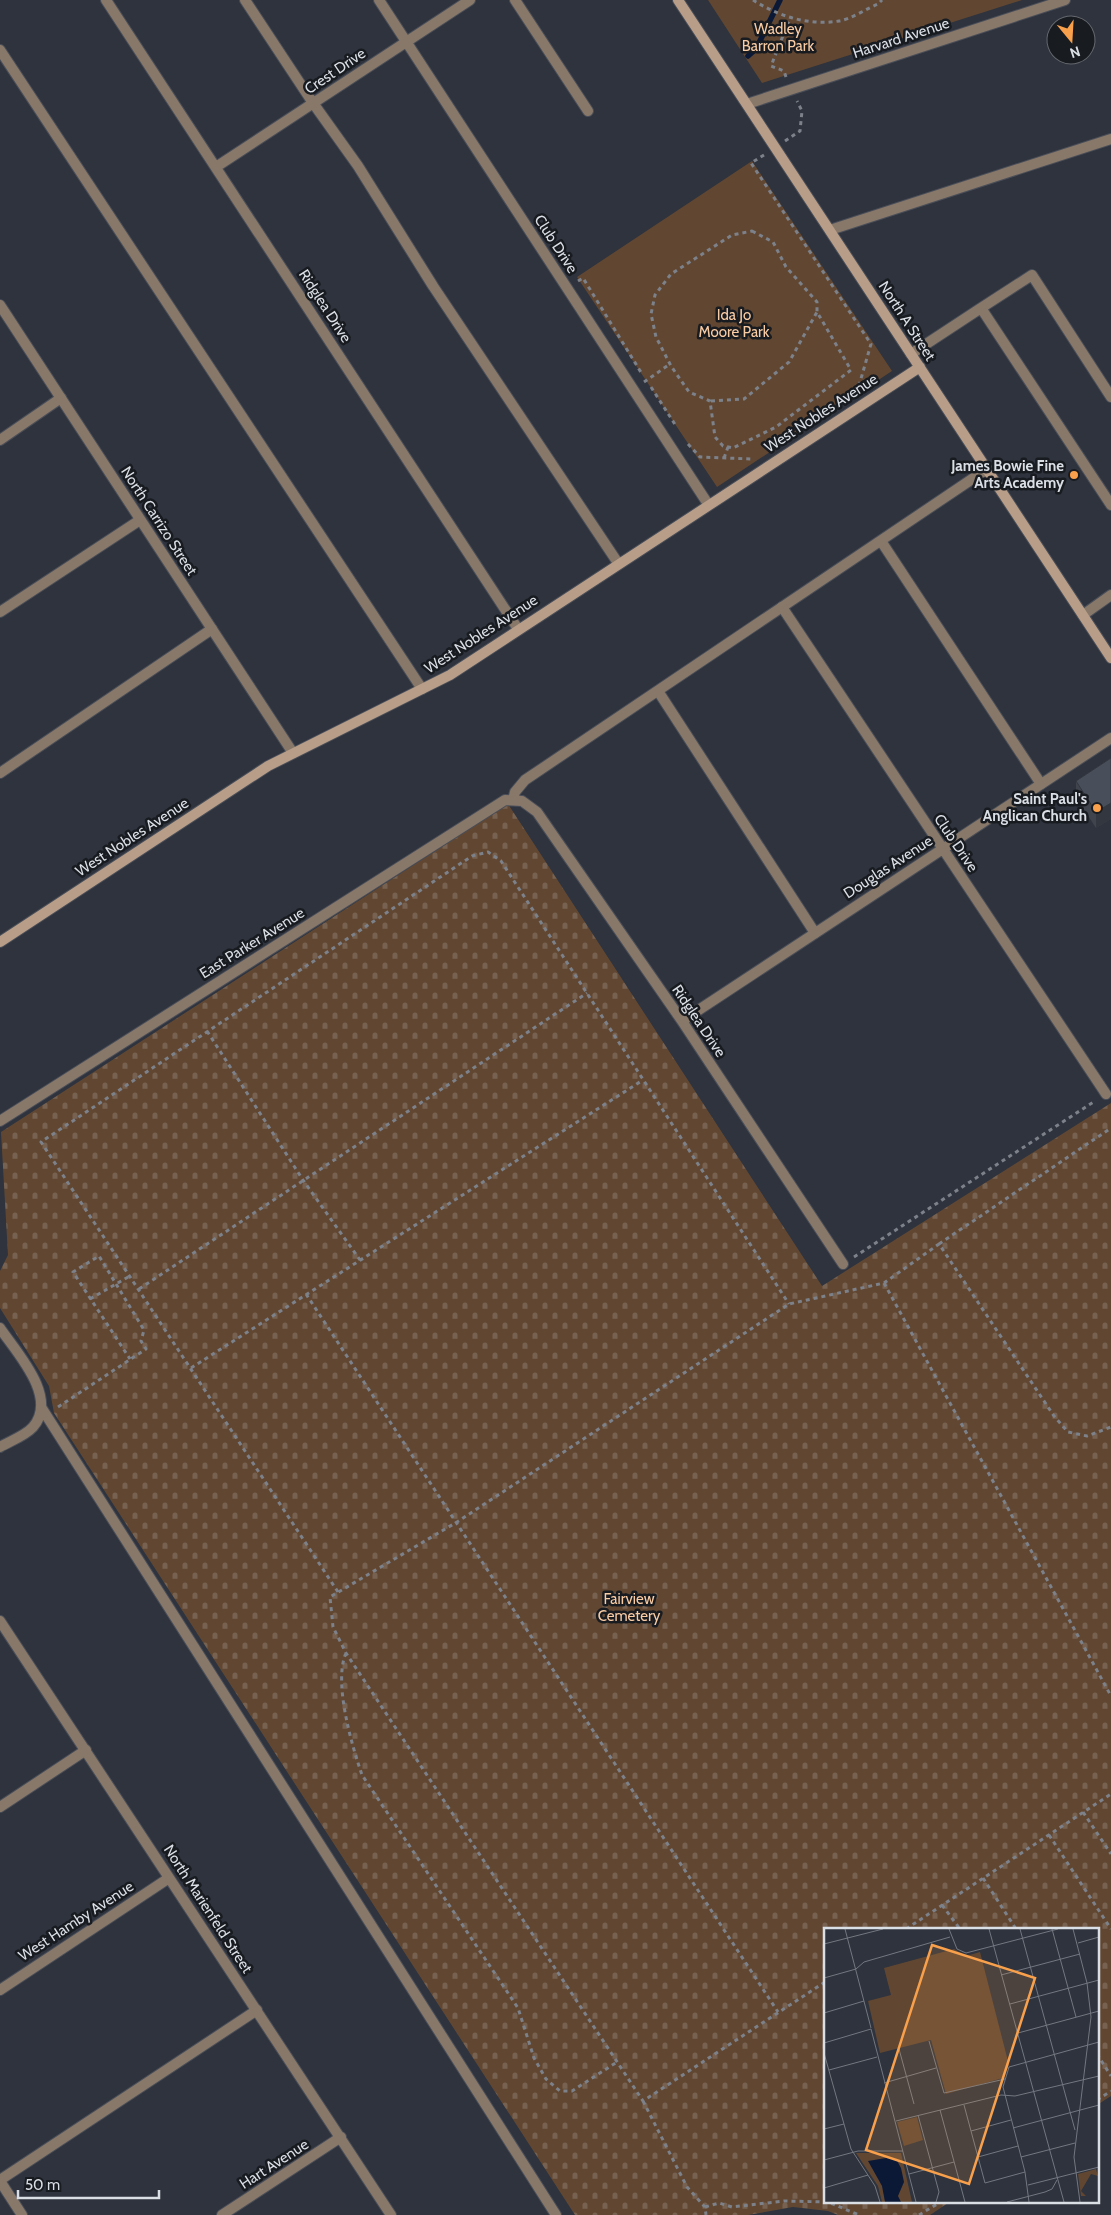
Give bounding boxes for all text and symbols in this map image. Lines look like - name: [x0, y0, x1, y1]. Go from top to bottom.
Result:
- street label: Harvard Avenue: [850, 14, 952, 62]
- north arrow: [1046, 15, 1096, 65]
- park label: Wadley Barron Park: [742, 20, 815, 55]
- text: N: [1068, 42, 1083, 62]
- street label: Crest Drive: [301, 44, 369, 98]
- street label: Club Drive: [530, 211, 582, 277]
- street label: Ridglea Drive: [295, 266, 355, 346]
- street label: North A Street: [875, 278, 939, 364]
- park label: Ida Jo Moore Park: [698, 306, 770, 341]
- street label: West Nobles Avenue: [761, 370, 881, 456]
- place label: James Bowie Fine Arts Academy: [950, 457, 1065, 492]
- street label: North Carrizo Street: [117, 463, 201, 579]
- marker: James Bowie Fine Arts Academy: [1068, 469, 1080, 481]
- street label: West Nobles Avenue: [421, 591, 541, 677]
- place label: Saint Paul's Anglican Church: [983, 790, 1087, 825]
- street label: West Nobles Avenue: [72, 794, 192, 880]
- marker: Saint Paul's Anglican Church: [1091, 802, 1103, 814]
- street label: Club Drive: [930, 811, 982, 876]
- street label: Douglas Avenue: [840, 831, 936, 902]
- street label: East Parker Avenue: [196, 903, 308, 982]
- street label: Ridglea Drive: [668, 981, 730, 1061]
- park label: Fairview Cemetery: [598, 1590, 661, 1625]
- street label: North Marienfeld Street: [160, 1841, 256, 1977]
- street label: West Hamby Avenue: [15, 1877, 137, 1965]
- inset map: [824, 1928, 1098, 2202]
- street label: Hart Avenue: [236, 2135, 312, 2193]
- scale bar: [18, 2168, 159, 2200]
- text: 50 m: [25, 2176, 60, 2194]

